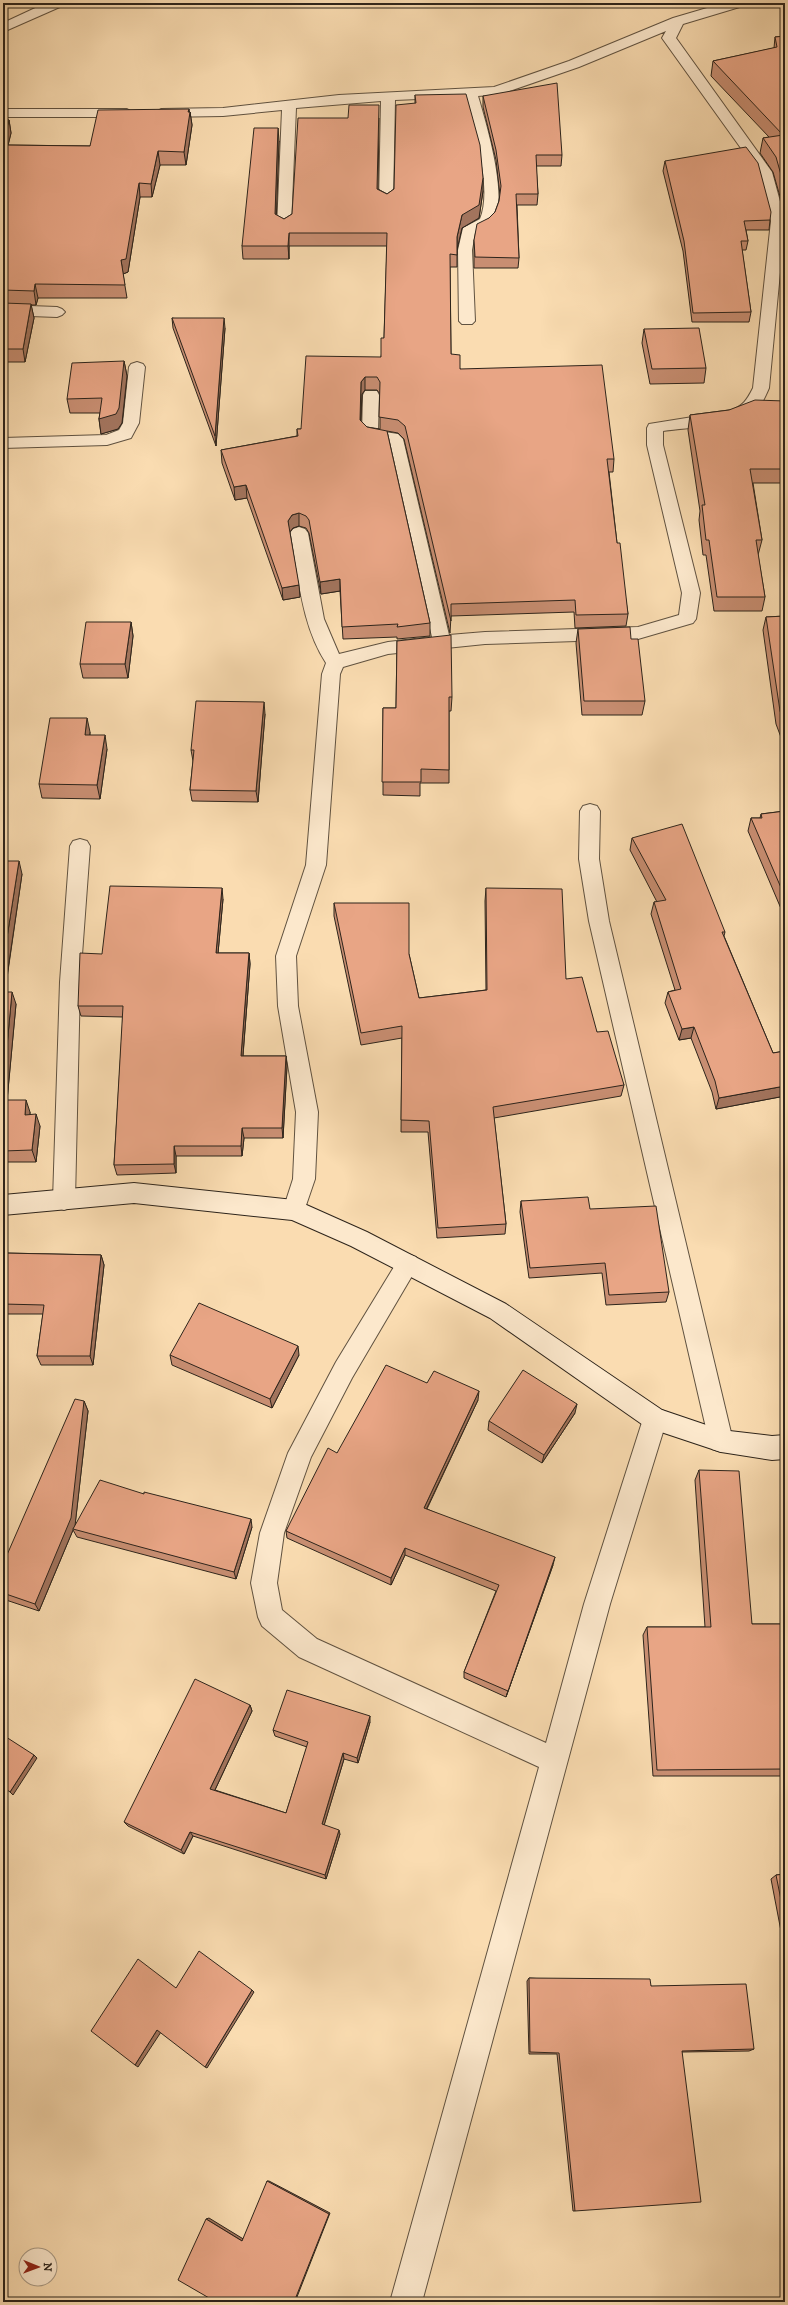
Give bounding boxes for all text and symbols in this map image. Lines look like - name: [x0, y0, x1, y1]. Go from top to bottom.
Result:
- north arrow: [18, 2247, 58, 2287]
- text: N: [40, 2263, 54, 2272]

